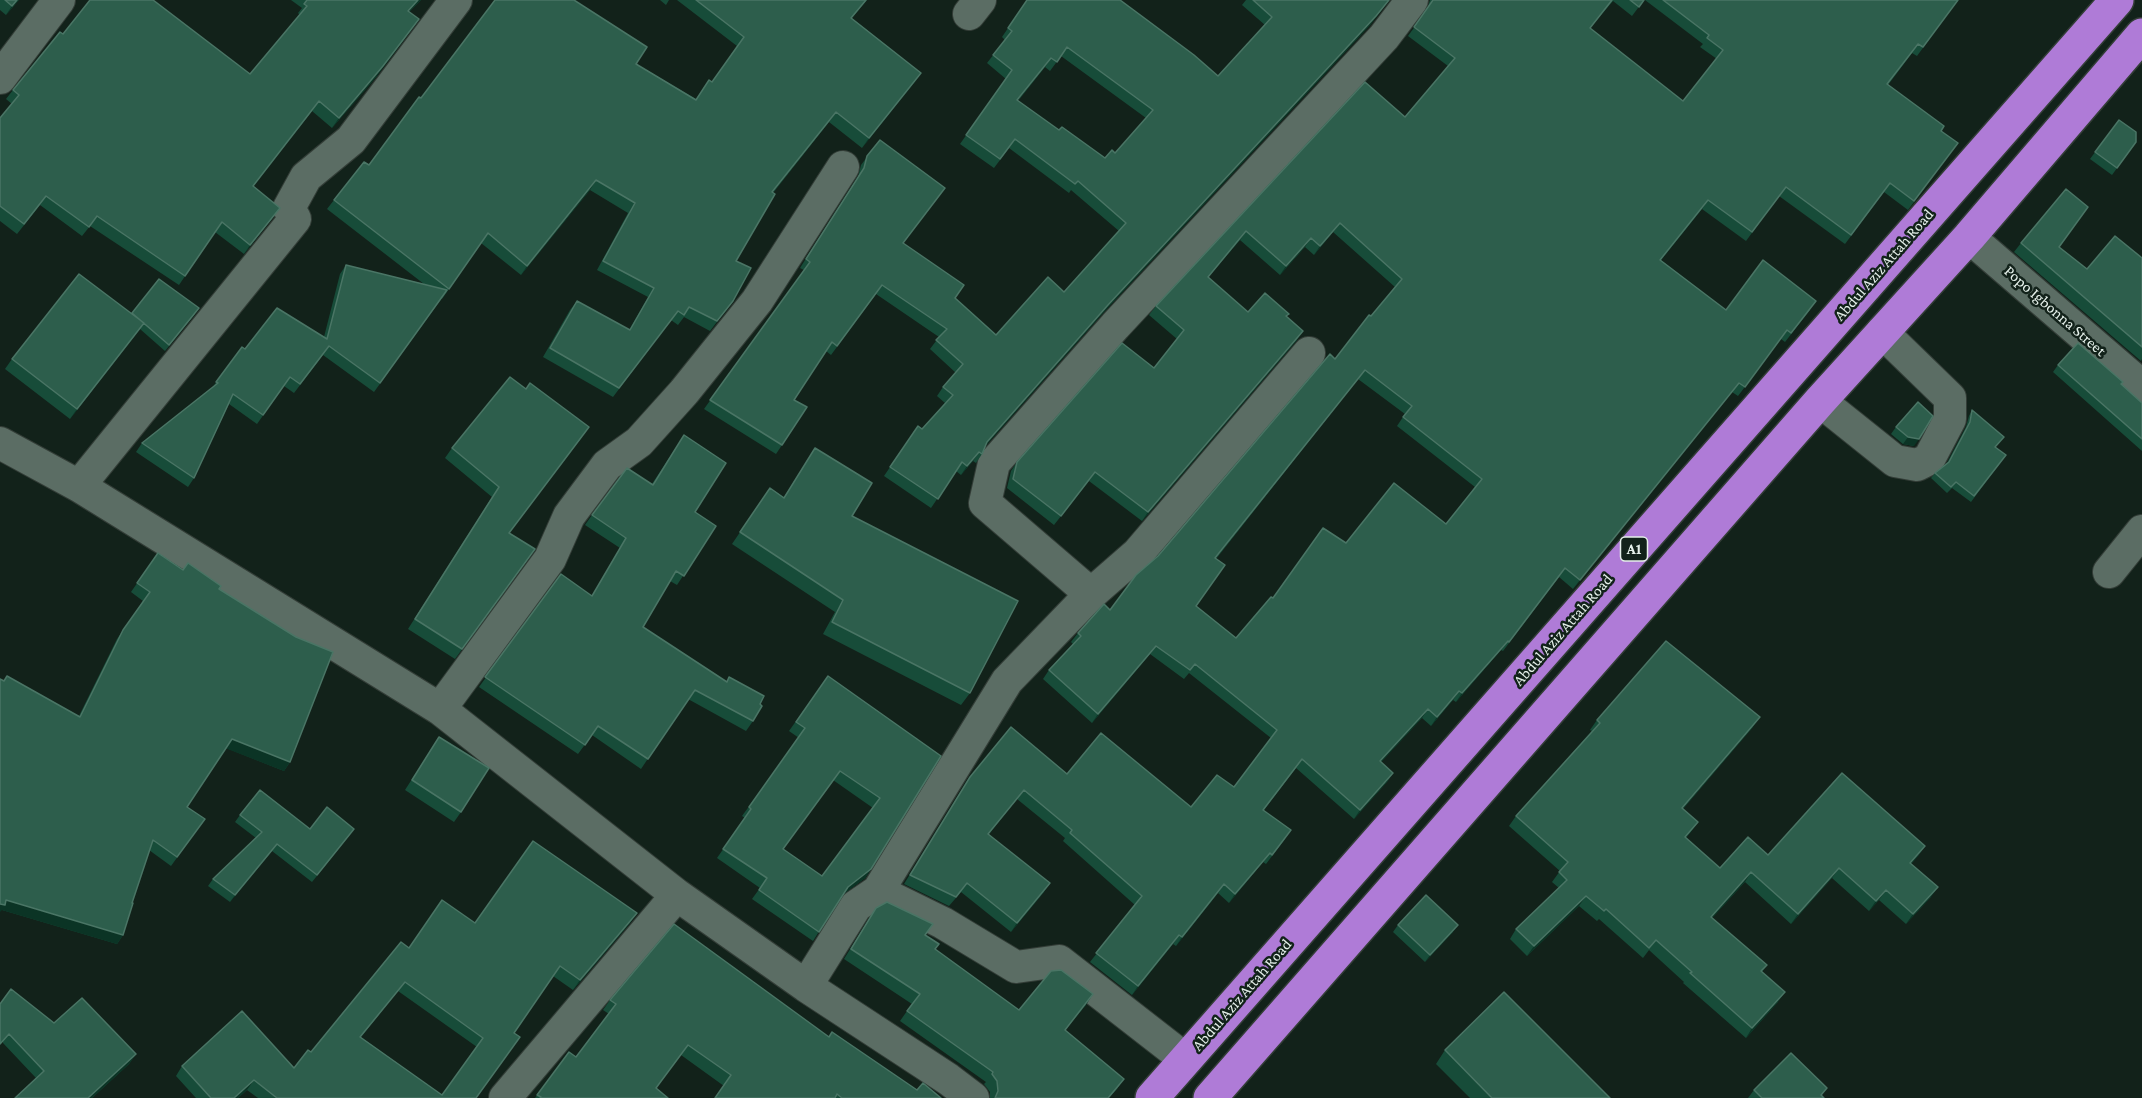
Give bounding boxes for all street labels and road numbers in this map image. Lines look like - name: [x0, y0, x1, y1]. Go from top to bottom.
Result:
- street label: Abdul Aziz Attah Road: [1830, 205, 1938, 325]
- street label: Popo Igbonna Street: [2000, 262, 2110, 360]
- road number: A1: [1620, 537, 1648, 561]
- street label: Abdul Aziz Attah Road: [1509, 570, 1617, 690]
- street label: Abdul Aziz Attah Road: [1188, 935, 1296, 1055]

